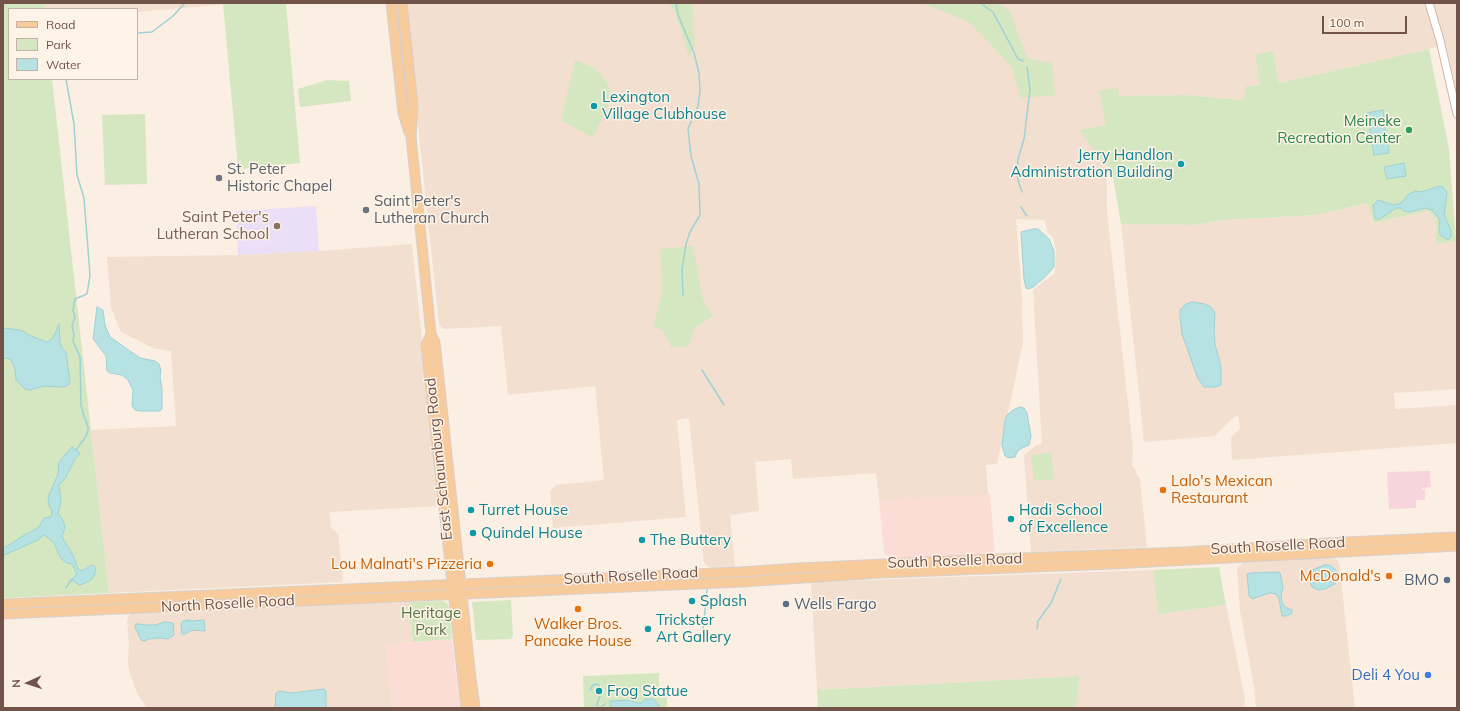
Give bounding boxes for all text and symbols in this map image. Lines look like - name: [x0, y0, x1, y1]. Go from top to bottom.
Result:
- legend: [8, 8, 138, 80]
- scale bar: [1324, 8, 1409, 34]
- text: 100 m: [1329, 15, 1364, 30]
- text: Road: [46, 17, 75, 32]
- text: Park: [46, 37, 71, 52]
- text: Water: [46, 57, 81, 72]
- place label: Lexington Village Clubhouse: [602, 88, 726, 123]
- marker: Lexington Village Clubhouse: [589, 101, 599, 111]
- place label: Meineke Recreation Center: [1277, 112, 1401, 147]
- marker: Meineke Recreation Center: [1404, 125, 1414, 135]
- place label: Jerry Handlon Administration Building: [1010, 146, 1173, 181]
- marker: Jerry Handlon Administration Building: [1176, 159, 1186, 169]
- place label: St. Peter Historic Chapel: [227, 160, 332, 195]
- marker: St. Peter Historic Chapel: [214, 173, 224, 183]
- place label: Saint Peter's Lutheran Church: [374, 192, 489, 227]
- marker: Saint Peter's Lutheran Church: [361, 205, 371, 215]
- place label: Saint Peter's Lutheran School: [157, 208, 269, 243]
- marker: Saint Peter's Lutheran School: [272, 221, 282, 231]
- street label: East Schaumburg Road: [422, 377, 456, 541]
- place label: Lalo's Mexican Restaurant: [1171, 472, 1273, 507]
- marker: Lalo's Mexican Restaurant: [1158, 485, 1168, 495]
- place label: Turret House: [479, 501, 568, 519]
- place label: Hadi School of Excellence: [1019, 501, 1108, 536]
- marker: Turret House: [466, 505, 476, 515]
- marker: Hadi School of Excellence: [1006, 514, 1016, 524]
- place label: Quindel House: [481, 524, 583, 542]
- marker: Quindel House: [468, 528, 478, 538]
- place label: The Buttery: [650, 531, 731, 549]
- street label: South Roselle Road: [1210, 533, 1346, 559]
- marker: The Buttery: [637, 535, 647, 545]
- street label: South Roselle Road: [887, 550, 1023, 572]
- place label: Lou Malnati's Pizzeria: [331, 555, 482, 573]
- marker: Lou Malnati's Pizzeria: [485, 559, 495, 569]
- street label: South Roselle Road: [563, 563, 699, 589]
- place label: McDonald's: [1300, 567, 1381, 585]
- marker: McDonald's: [1384, 571, 1394, 581]
- place label: BMO: [1404, 571, 1439, 589]
- marker: BMO: [1442, 575, 1452, 585]
- street label: North Roselle Road: [161, 592, 295, 616]
- place label: Splash: [700, 592, 747, 610]
- place label: Wells Fargo: [794, 595, 877, 613]
- marker: Splash: [687, 596, 697, 606]
- marker: Wells Fargo: [781, 599, 791, 609]
- park label: Heritage Park: [401, 604, 461, 639]
- marker: Walker Bros. Pancake House: [573, 604, 583, 614]
- place label: Trickster Art Gallery: [656, 611, 731, 646]
- place label: Walker Bros. Pancake House: [524, 615, 632, 650]
- marker: Trickster Art Gallery: [643, 624, 653, 634]
- north arrow: [8, 663, 48, 703]
- place label: Deli 4 You: [1352, 666, 1420, 684]
- marker: Deli 4 You: [1423, 670, 1433, 680]
- text: N: [9, 679, 23, 688]
- place label: Frog Statue: [607, 682, 688, 700]
- marker: Frog Statue: [594, 686, 604, 696]

